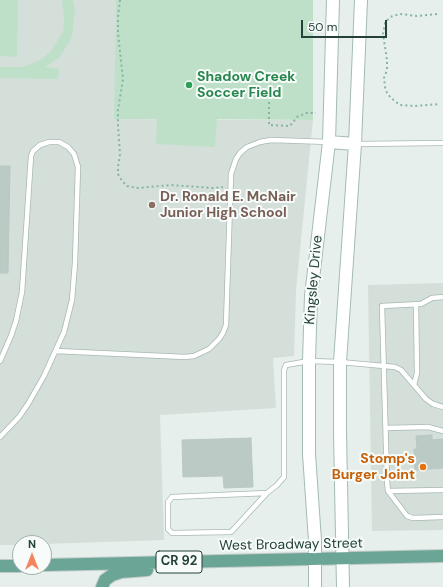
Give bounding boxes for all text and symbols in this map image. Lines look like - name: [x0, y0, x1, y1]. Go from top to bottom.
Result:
- scale bar: [303, 12, 389, 38]
- text: 50 m: [308, 19, 337, 35]
- place label: Shadow Creek Soccer Field: [197, 69, 295, 102]
- marker: Shadow Creek Soccer Field: [184, 80, 194, 90]
- place label: Dr. Ronald E. McNair Junior High School: [160, 189, 296, 222]
- marker: Dr. Ronald E. McNair Junior High School: [147, 200, 157, 210]
- street label: Kingsley Drive: [302, 235, 326, 325]
- place label: Stomp's Burger Joint: [332, 451, 415, 484]
- marker: Stomp's Burger Joint: [418, 462, 428, 472]
- north arrow: [12, 535, 52, 575]
- street label: West Broadway Street: [219, 535, 363, 555]
- text: N: [28, 537, 36, 551]
- road number: CR 92: [156, 551, 202, 573]

